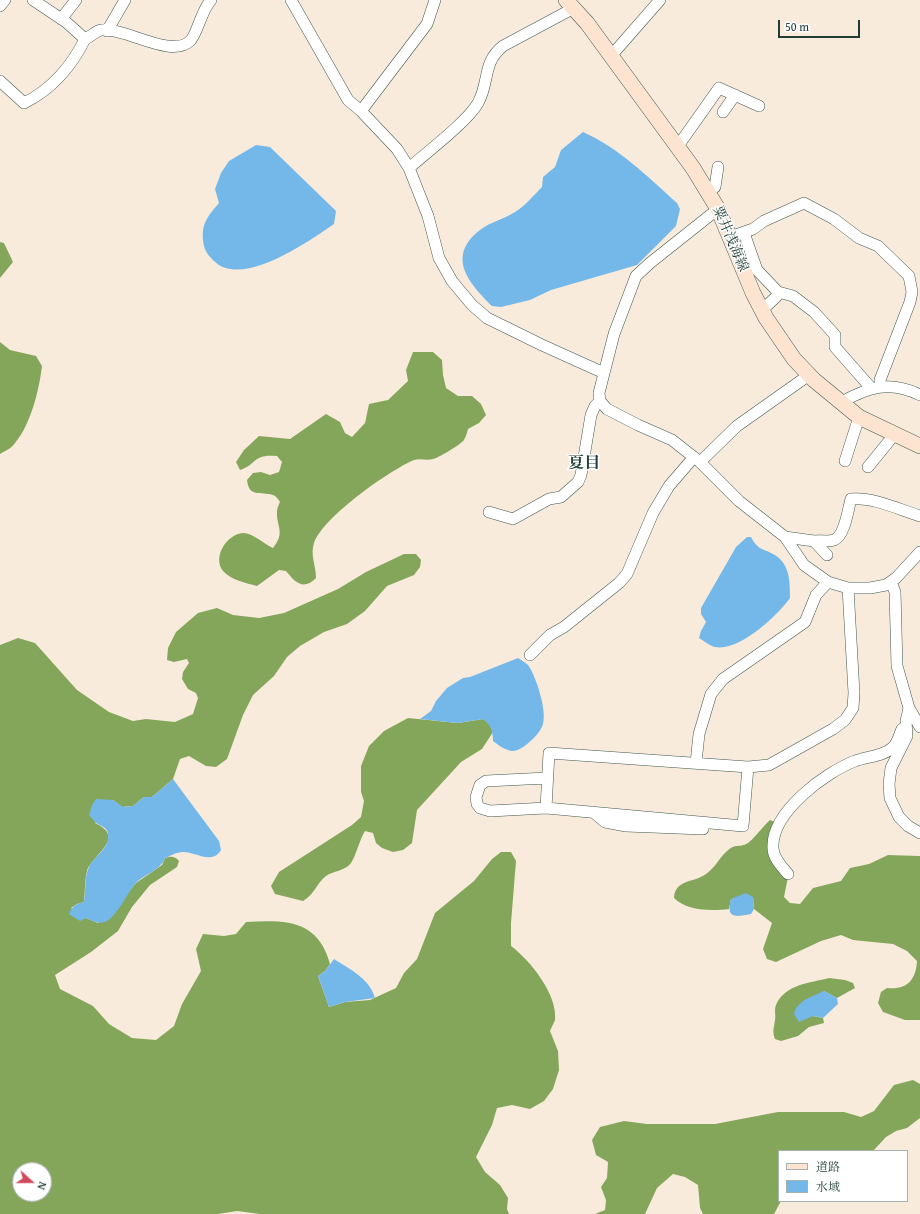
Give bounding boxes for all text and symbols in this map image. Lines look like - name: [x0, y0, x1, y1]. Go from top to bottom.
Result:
- scale bar: [780, 12, 862, 38]
- text: 50 m: [785, 18, 809, 35]
- street label: 粟井浅海線: [709, 204, 751, 274]
- district label: 夏目: [568, 454, 600, 474]
- legend: [778, 1150, 908, 1202]
- text: 道路: [816, 1158, 840, 1175]
- north arrow: [12, 1162, 52, 1202]
- text: 水域: [816, 1178, 840, 1195]
- text: N: [33, 1180, 51, 1192]

